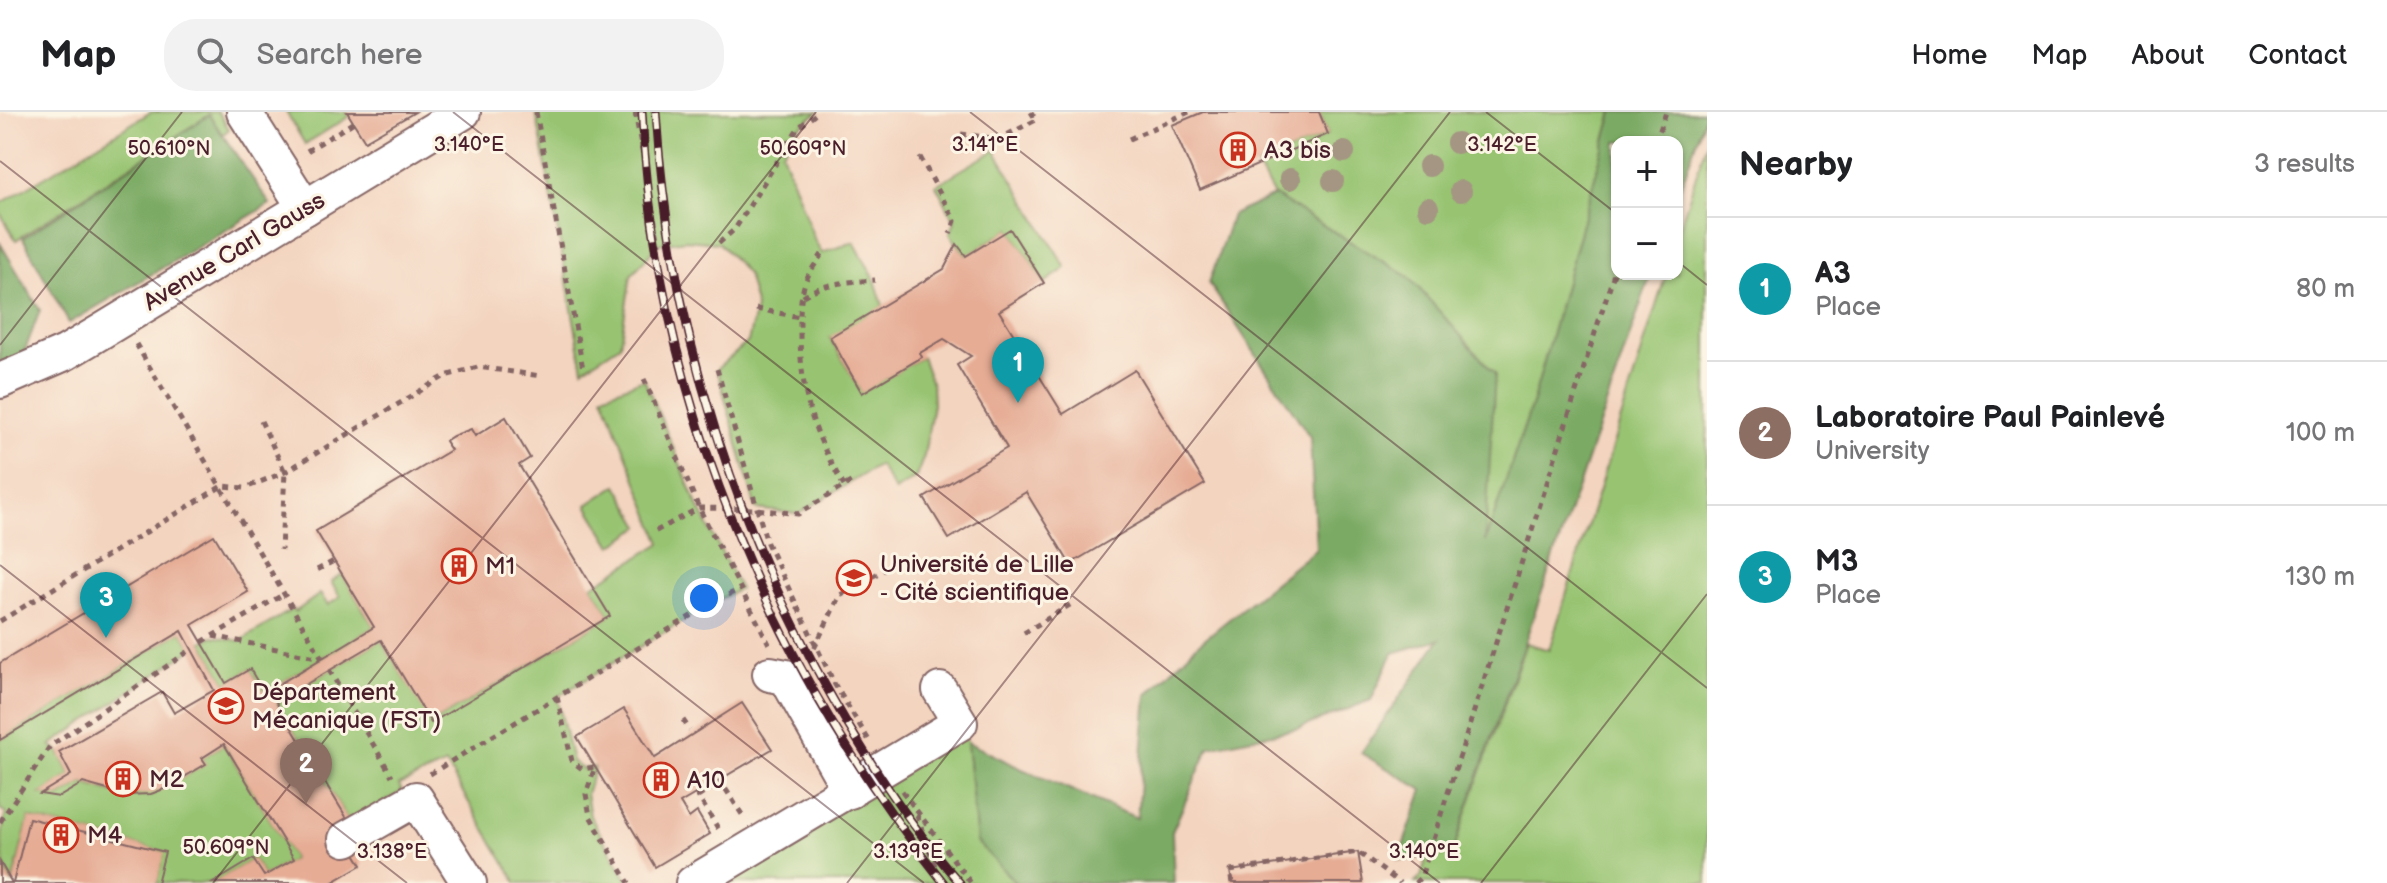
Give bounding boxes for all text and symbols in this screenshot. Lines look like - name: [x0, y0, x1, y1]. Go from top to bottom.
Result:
- search box: [164, 19, 724, 91]
- text: Map: [40, 33, 116, 78]
- icon: search: [192, 33, 236, 77]
- text: Search here: [256, 37, 423, 73]
- text: Home: [1911, 39, 1987, 72]
- text: Map: [2031, 39, 2088, 72]
- text: About: [2132, 39, 2204, 72]
- text: Contact: [2248, 39, 2347, 72]
- building icon: A3 bis: [1219, 131, 1257, 169]
- text: 3.140°E: [434, 133, 504, 157]
- text: 3.141°E: [952, 133, 1018, 157]
- text: 3.142°E: [1467, 133, 1537, 157]
- place label: A3 bis: [1264, 136, 1331, 165]
- map controls: [1611, 136, 1683, 280]
- button: +: [1611, 136, 1683, 208]
- text: 50.610°N: [127, 137, 211, 161]
- text: 50.609°N: [760, 137, 846, 161]
- text: Nearby: [1739, 144, 1853, 185]
- text: 3 results: [2254, 149, 2355, 180]
- street label: Avenue Carl Gauss: [138, 186, 330, 317]
- button: −: [1611, 208, 1683, 280]
- text: A3: [1815, 256, 1851, 292]
- text: 1: [1760, 274, 1770, 305]
- text: 80 m: [2296, 274, 2355, 305]
- text: Place: [1815, 292, 1881, 323]
- pin: 1: [992, 337, 1044, 403]
- text: Laboratoire Paul Painlevé: [1815, 400, 2165, 436]
- text: 2: [1757, 418, 1773, 449]
- text: 100 m: [2286, 418, 2355, 449]
- text: University: [1815, 436, 1930, 467]
- text: M3: [1815, 544, 1858, 580]
- building icon: M1: [440, 547, 478, 585]
- place label: Université de Lille ‐ Cité scientifique: [880, 550, 1074, 607]
- place label: M1: [485, 552, 515, 581]
- school or university icon: Université de Lille ‐ Cité scientifique: [835, 559, 873, 597]
- text: 3: [1757, 562, 1773, 593]
- text: 130 m: [2285, 562, 2355, 593]
- pin: 3: [80, 572, 132, 638]
- your location: [684, 578, 724, 618]
- text: Place: [1815, 580, 1881, 611]
- place label: Département Mécanique (FST): [252, 678, 441, 735]
- school or university icon: Département Mécanique (FST): [207, 687, 245, 725]
- pin: 2: [280, 738, 332, 804]
- building icon: M2: [104, 760, 142, 798]
- building icon: A10: [642, 761, 680, 799]
- place label: M2: [149, 765, 184, 794]
- place label: A10: [687, 766, 725, 795]
- building icon: M4: [42, 816, 80, 854]
- place label: M4: [87, 821, 123, 850]
- text: 50.609°N: [183, 836, 269, 860]
- text: 3.138°E: [357, 840, 427, 864]
- text: 3.139°E: [873, 840, 943, 864]
- text: 3.140°E: [1389, 840, 1459, 864]

